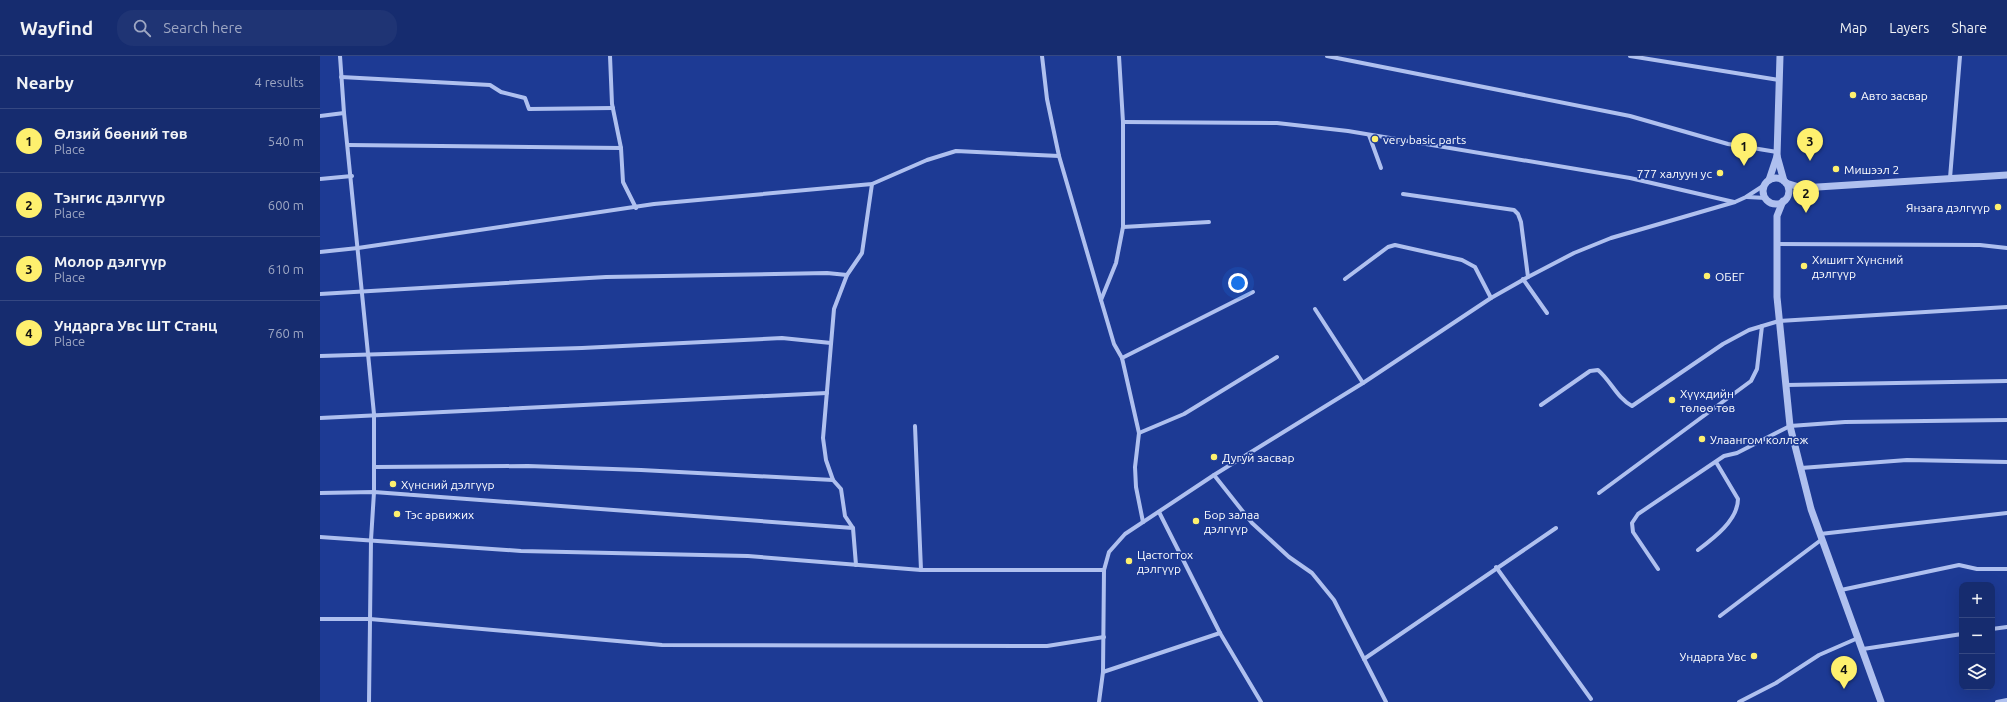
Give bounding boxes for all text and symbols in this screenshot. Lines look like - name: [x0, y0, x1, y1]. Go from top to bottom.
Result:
- search box: [117, 10, 397, 46]
- text: Wayfind: [20, 17, 93, 39]
- icon: search: [131, 17, 153, 39]
- text: Search here: [163, 19, 242, 36]
- text: Map: [1840, 20, 1867, 36]
- text: Layers: [1889, 20, 1929, 36]
- text: Share: [1951, 20, 1987, 36]
- text: Nearby: [16, 73, 74, 92]
- text: 4 results: [254, 75, 304, 89]
- place label: Авто засвар: [1861, 89, 1928, 102]
- marker: Авто засвар: [1848, 90, 1858, 100]
- text: Өлзий бөөний төв: [54, 125, 188, 142]
- pin: 3: [1797, 128, 1823, 161]
- place label: very basic parts: [1383, 133, 1466, 146]
- pin: 1: [1731, 133, 1757, 166]
- text: 1: [25, 134, 33, 148]
- text: 540 m: [268, 134, 304, 148]
- marker: very basic parts: [1370, 134, 1380, 144]
- text: Place: [54, 142, 85, 156]
- place label: Мишээл 2: [1844, 163, 1899, 176]
- marker: Мишээл 2: [1831, 164, 1841, 174]
- place label: 777 халуун ус: [1637, 167, 1712, 180]
- marker: 777 халуун ус: [1715, 168, 1725, 178]
- pin: 2: [1793, 180, 1819, 213]
- text: Тэнгис дэлгүүр: [54, 189, 165, 206]
- text: 2: [25, 198, 33, 212]
- text: 600 m: [268, 198, 304, 212]
- place label: Янзага дэлгүүр: [1906, 201, 1990, 214]
- marker: Янзага дэлгүүр: [1993, 202, 2003, 212]
- text: Place: [54, 206, 85, 220]
- text: Молор дэлгүүр: [54, 253, 166, 270]
- place label: Хишигт Хүнсний дэлгүүр: [1812, 253, 1903, 280]
- marker: Хишигт Хүнсний дэлгүүр: [1799, 261, 1809, 271]
- text: 3: [25, 262, 33, 276]
- text: 610 m: [268, 262, 304, 276]
- text: Place: [54, 270, 85, 284]
- place label: ОБЕГ: [1715, 270, 1744, 283]
- marker: ОБЕГ: [1702, 271, 1712, 281]
- your location: [1228, 273, 1248, 293]
- text: Ундарга Увс ШТ Станц: [54, 317, 217, 334]
- text: 4: [25, 326, 33, 340]
- text: 760 m: [268, 326, 304, 340]
- text: Place: [54, 334, 85, 348]
- place label: Хүүхдийн төлөө төв: [1680, 387, 1735, 414]
- marker: Хүүхдийн төлөө төв: [1667, 395, 1677, 405]
- place label: Улаангом коллеж: [1710, 433, 1808, 446]
- marker: Улаангом коллеж: [1697, 434, 1707, 444]
- place label: Дугуй засвар: [1222, 451, 1295, 464]
- marker: Дугуй засвар: [1209, 452, 1219, 462]
- place label: Хүнсний дэлгүүр: [401, 478, 495, 491]
- marker: Хүнсний дэлгүүр: [388, 479, 398, 489]
- place label: Тэс арвижих: [405, 508, 474, 521]
- place label: Бор залаа дэлгүүр: [1204, 508, 1259, 535]
- marker: Тэс арвижих: [392, 509, 402, 519]
- marker: Бор залаа дэлгүүр: [1191, 516, 1201, 526]
- place label: Цастогтох дэлгүүр: [1137, 548, 1193, 575]
- marker: Цастогтох дэлгүүр: [1124, 556, 1134, 566]
- map controls: [1959, 582, 1995, 690]
- button: +: [1959, 582, 1995, 618]
- button: −: [1959, 618, 1995, 654]
- place label: Ундарга Увс: [1680, 650, 1746, 663]
- marker: Ундарга Увс: [1749, 651, 1759, 661]
- button: layers: [1959, 654, 1995, 690]
- pin: 4: [1831, 656, 1857, 689]

